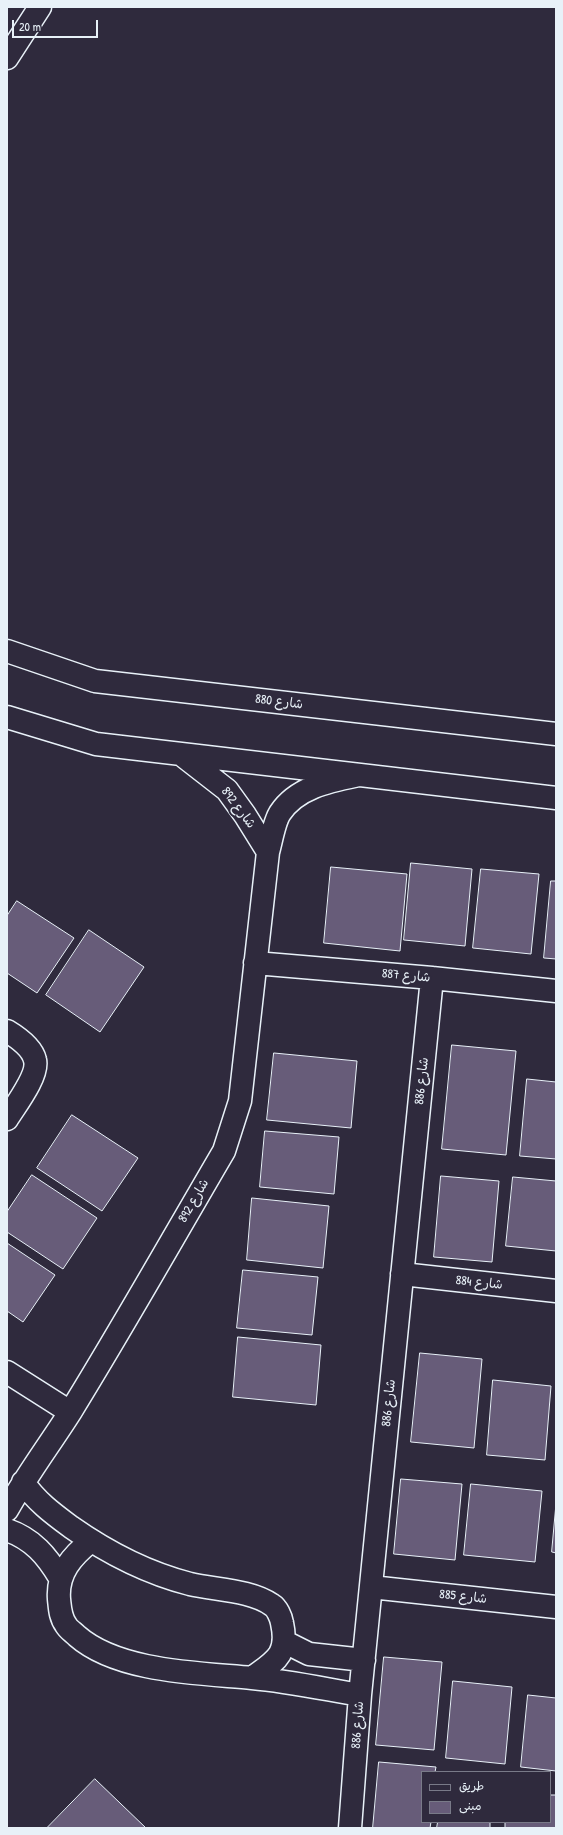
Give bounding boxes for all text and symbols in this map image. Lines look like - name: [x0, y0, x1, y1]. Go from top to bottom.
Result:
- scale bar: [14, 12, 100, 38]
- text: 20 m: [19, 18, 41, 35]
- street label: شارع 880: [254, 691, 304, 713]
- street label: شارع 892: [217, 784, 259, 832]
- street label: شارع 887: [381, 966, 431, 986]
- street label: شارع 886: [412, 1057, 432, 1105]
- street label: شارع 892: [175, 1176, 213, 1226]
- street label: شارع 884: [455, 1273, 503, 1293]
- street label: شارع 886: [379, 1379, 399, 1427]
- street label: شارع 885: [438, 1587, 488, 1607]
- street label: شارع 886: [349, 1701, 367, 1749]
- legend: [421, 1771, 551, 1823]
- text: طريق: [459, 1777, 484, 1794]
- text: مبنى: [459, 1797, 482, 1814]

